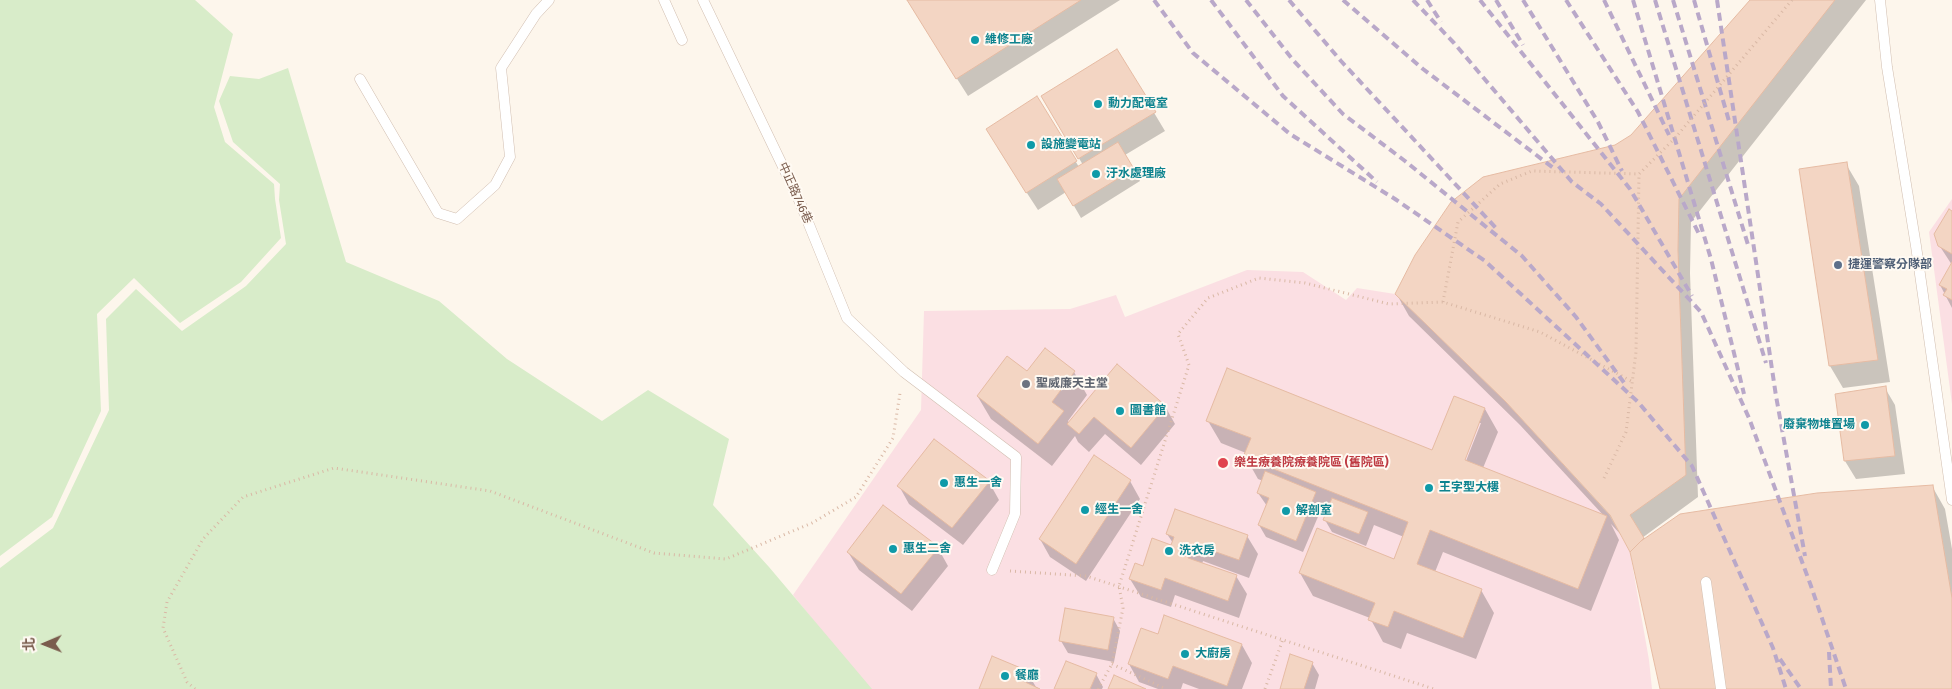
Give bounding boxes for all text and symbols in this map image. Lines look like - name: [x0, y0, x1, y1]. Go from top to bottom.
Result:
- place label: 維修工廠: [985, 33, 1033, 47]
- marker: 維修工廠: [969, 34, 981, 46]
- place label: 動力配電室: [1108, 97, 1168, 111]
- marker: 動力配電室: [1092, 98, 1104, 110]
- place label: 設施變電站: [1041, 138, 1101, 152]
- marker: 設施變電站: [1025, 139, 1037, 151]
- street label: 中正路746巷: [775, 160, 815, 226]
- place label: 汙水處理廠: [1106, 167, 1166, 181]
- marker: 汙水處理廠: [1090, 168, 1102, 180]
- place label: 捷運警察分隊部: [1848, 258, 1932, 272]
- marker: 捷運警察分隊部: [1832, 259, 1844, 271]
- place label: 聖威廉天主堂: [1036, 377, 1108, 391]
- marker: 聖威廉天主堂: [1020, 378, 1032, 390]
- place label: 圖書館: [1130, 404, 1166, 418]
- marker: 圖書館: [1114, 405, 1126, 417]
- place label: 廢棄物堆置場: [1783, 418, 1855, 432]
- marker: 廢棄物堆置場: [1859, 419, 1871, 431]
- marker: 樂生療養院療養院區 (舊院區): [1216, 456, 1230, 470]
- place label: 樂生療養院療養院區 (舊院區): [1234, 456, 1389, 470]
- place label: 惠生一舍: [954, 476, 1002, 490]
- marker: 惠生一舍: [938, 477, 950, 489]
- place label: 王字型大樓: [1439, 481, 1499, 495]
- marker: 王字型大樓: [1423, 482, 1435, 494]
- place label: 經生一舍: [1095, 503, 1143, 517]
- marker: 經生一舍: [1079, 504, 1091, 516]
- place label: 解剖室: [1296, 504, 1332, 518]
- marker: 解剖室: [1280, 505, 1292, 517]
- place label: 惠生二舍: [903, 542, 951, 556]
- marker: 惠生二舍: [887, 543, 899, 555]
- place label: 洗衣房: [1179, 544, 1215, 558]
- marker: 洗衣房: [1163, 545, 1175, 557]
- north arrow: [20, 619, 70, 669]
- text: 北: [21, 637, 38, 651]
- place label: 大廚房: [1195, 647, 1231, 661]
- marker: 大廚房: [1179, 648, 1191, 660]
- place label: 餐廳: [1015, 669, 1039, 683]
- marker: 餐廳: [999, 670, 1011, 682]

